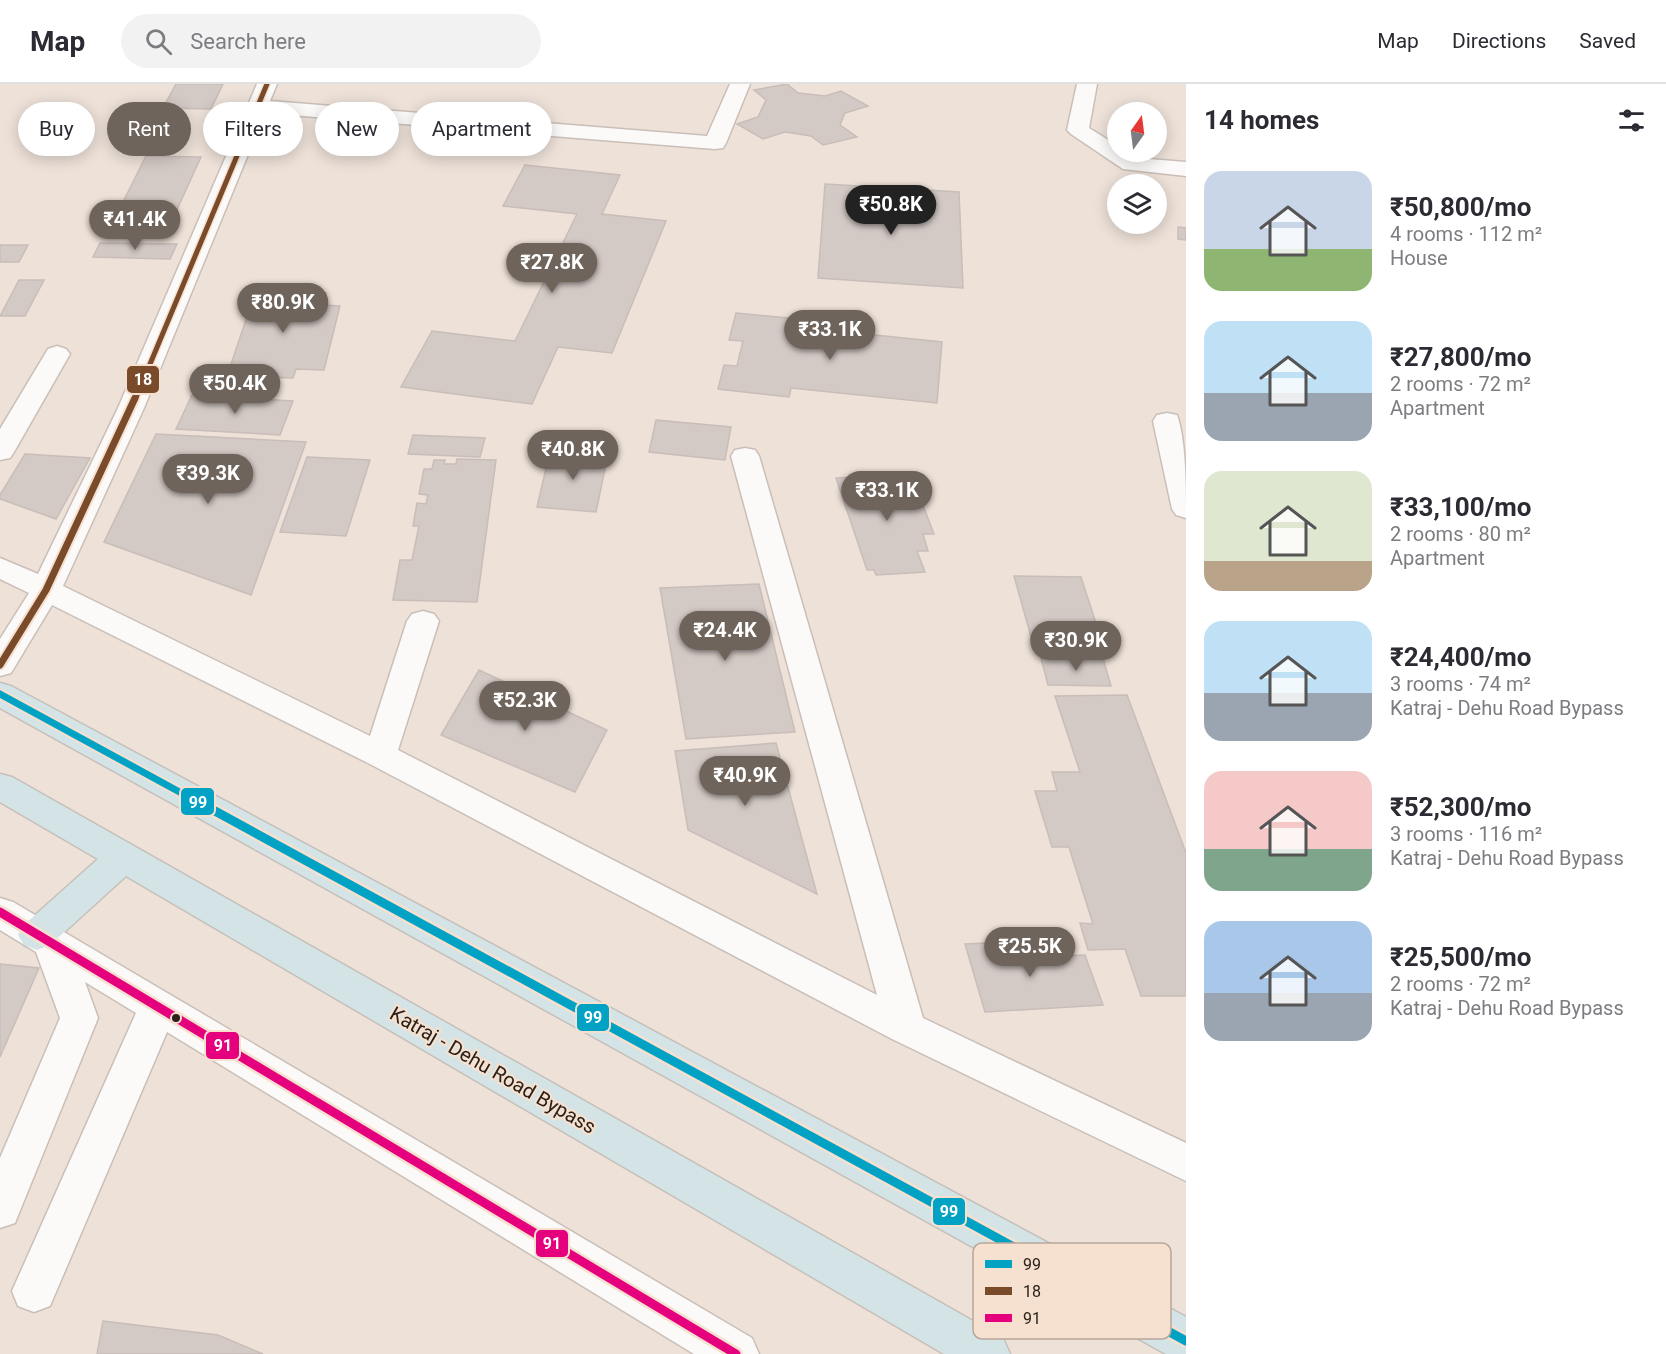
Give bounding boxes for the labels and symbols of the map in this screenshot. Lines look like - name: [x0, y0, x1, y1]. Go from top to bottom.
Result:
- north arrow: [1107, 102, 1167, 162]
- pin: ₹50.8K: [842, 185, 940, 236]
- pin: ₹41.4K: [86, 200, 184, 251]
- pin: ₹27.8K: [503, 243, 601, 294]
- pin: ₹80.9K: [234, 283, 332, 334]
- pin: ₹33.1K: [781, 310, 879, 361]
- pin: ₹50.4K: [186, 364, 284, 415]
- line badge: 18: [126, 365, 160, 394]
- text: 18: [134, 370, 152, 389]
- pin: ₹40.8K: [524, 430, 622, 481]
- pin: ₹39.3K: [159, 454, 257, 505]
- pin: ₹33.1K: [838, 471, 936, 522]
- pin: ₹24.4K: [676, 611, 774, 662]
- pin: ₹30.9K: [1027, 621, 1125, 672]
- pin: ₹52.3K: [476, 681, 574, 732]
- pin: ₹40.9K: [696, 756, 794, 807]
- line badge: 99: [180, 787, 215, 816]
- text: 99: [189, 793, 207, 812]
- pin: ₹25.5K: [981, 927, 1079, 978]
- street label: Katraj - Dehu Road Bypass: [386, 1001, 600, 1139]
- line badge: 99: [576, 1003, 610, 1032]
- text: 99: [584, 1008, 602, 1027]
- unlabelled marker: [170, 1012, 182, 1024]
- line badge: 91: [205, 1031, 240, 1060]
- text: 91: [214, 1036, 232, 1055]
- line badge: 99: [932, 1197, 966, 1226]
- text: 99: [940, 1202, 958, 1221]
- line badge: 91: [535, 1229, 569, 1258]
- text: 91: [543, 1234, 561, 1253]
- legend: [973, 1243, 1171, 1339]
- text: 99: [1023, 1255, 1041, 1274]
- text: 18: [1023, 1282, 1041, 1301]
- text: 91: [1023, 1309, 1041, 1328]

